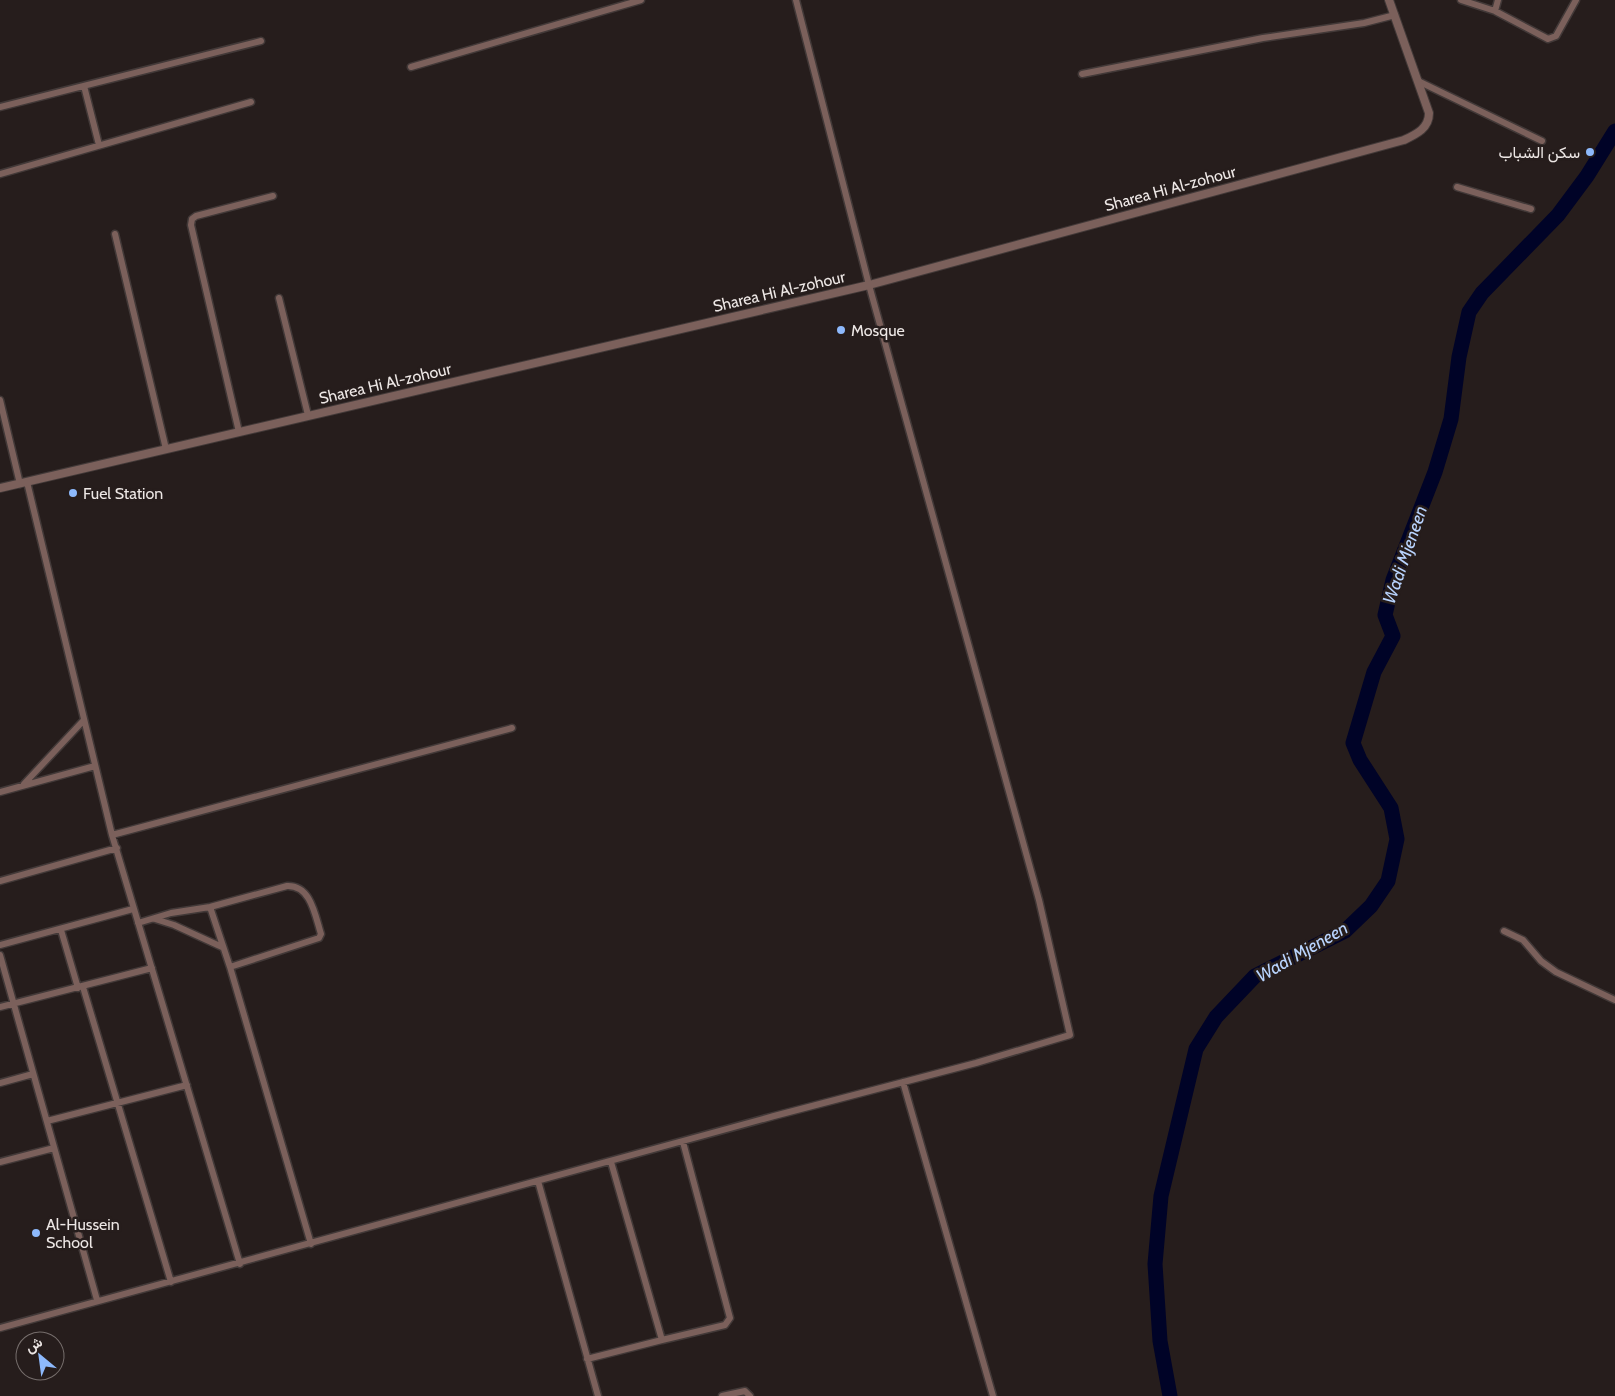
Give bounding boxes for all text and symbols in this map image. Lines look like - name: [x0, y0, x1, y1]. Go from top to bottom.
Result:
- place label: سكن الشباب: [1499, 143, 1580, 163]
- marker: سكن الشباب: [1584, 146, 1596, 158]
- street label: Sharea Hi Al-zohour: [1102, 162, 1239, 215]
- street label: Sharea Hi Al-zohour: [711, 267, 848, 316]
- place label: Mosque: [851, 321, 905, 340]
- marker: Mosque: [835, 324, 847, 336]
- street label: Sharea Hi Al-zohour: [317, 359, 454, 408]
- place label: Fuel Station: [83, 484, 163, 503]
- marker: Fuel Station: [67, 487, 79, 499]
- water label: Wadi Mjeneen: [1378, 503, 1432, 607]
- water label: Wadi Mjeneen: [1252, 917, 1352, 987]
- place label: Al-Hussein School: [46, 1215, 120, 1252]
- marker: Al-Hussein School: [30, 1227, 42, 1239]
- north arrow: [15, 1331, 65, 1381]
- text: ش: [22, 1333, 46, 1357]

